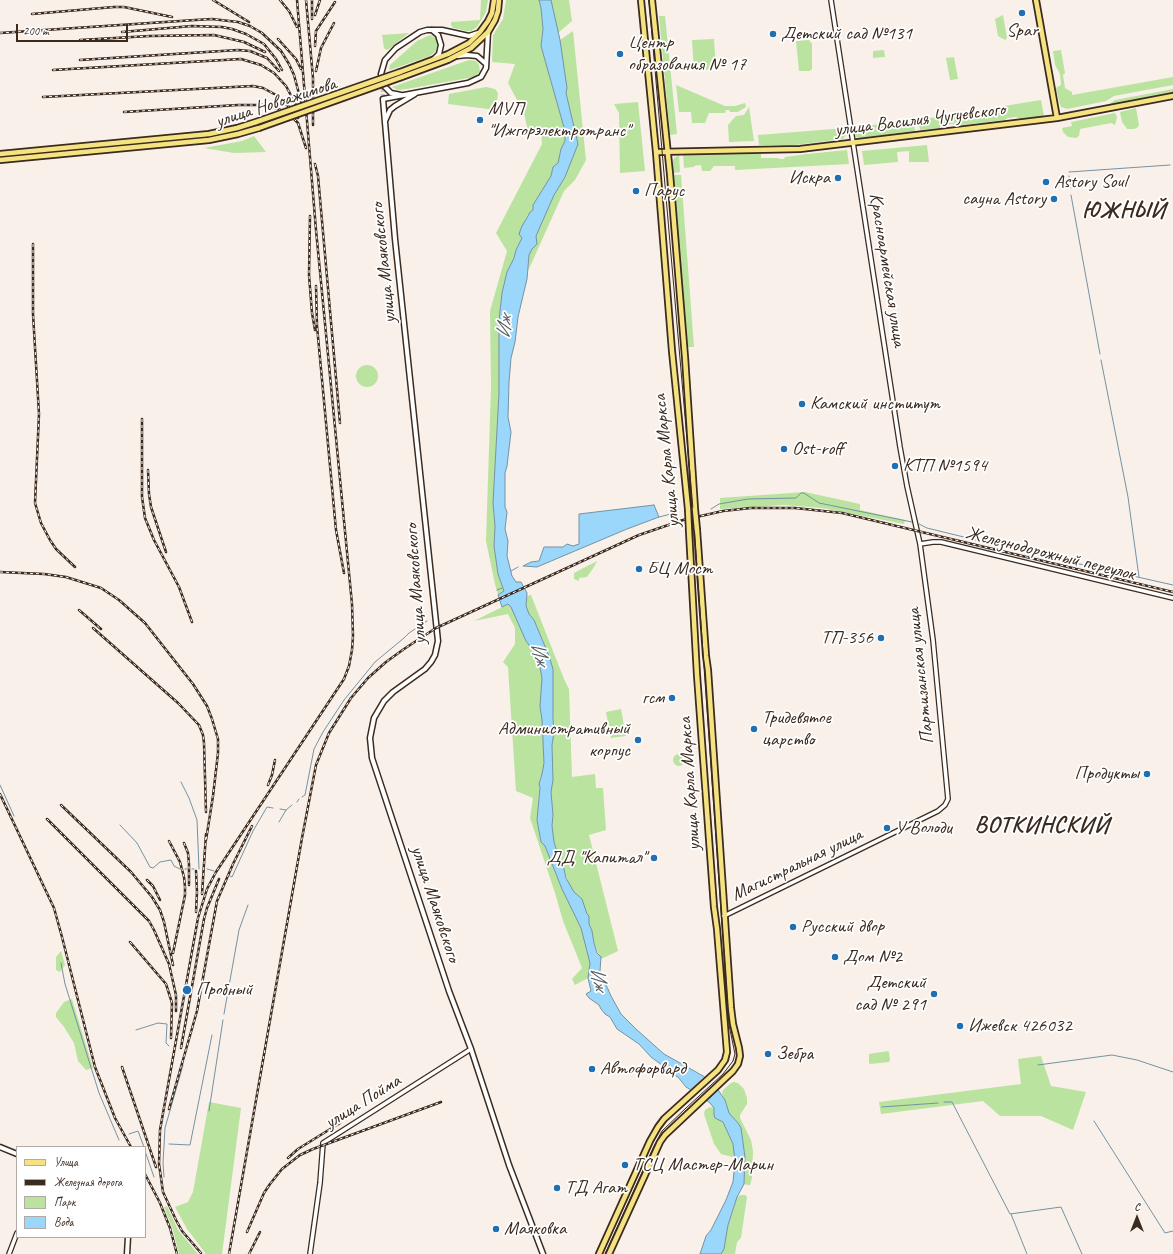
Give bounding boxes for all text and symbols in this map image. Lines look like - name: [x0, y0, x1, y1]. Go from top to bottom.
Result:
- marker: Spar: [1017, 8, 1027, 18]
- scale bar: [18, 16, 130, 42]
- place label: Spar: [1006, 20, 1038, 42]
- text: 200 m: [23, 23, 49, 39]
- place label: Детский сад №131: [781, 23, 912, 45]
- marker: Детский сад №131: [768, 29, 778, 39]
- place label: Центр образования № 17: [628, 32, 746, 76]
- marker: Центр образования № 17: [615, 49, 625, 59]
- street label: улица Новоажимова: [213, 73, 339, 133]
- place label: МУП "Ижгорэлектротранс": [488, 98, 630, 142]
- street label: улица Василия Чугуевского: [834, 98, 1006, 142]
- marker: МУП "Ижгорэлектротранс": [475, 115, 485, 125]
- place label: Искра: [789, 167, 830, 189]
- place label: Astory Soul: [1054, 171, 1127, 193]
- marker: Искра: [833, 173, 843, 183]
- marker: Astory Soul: [1041, 177, 1051, 187]
- place label: Парус: [644, 180, 684, 202]
- marker: Парус: [631, 186, 641, 196]
- place label: сауна Astory: [962, 188, 1046, 210]
- street label: Красноармейская улица: [864, 191, 910, 349]
- marker: сауна Astory: [1049, 194, 1059, 204]
- district label: ЮЖНЫЙ: [1082, 197, 1166, 225]
- street label: улица Маяковского: [366, 202, 402, 324]
- water label: Иж: [492, 315, 518, 339]
- street label: улица Карла Маркса: [649, 393, 685, 529]
- place label: Камский институт: [810, 393, 940, 415]
- marker: Камский институт: [797, 399, 807, 409]
- place label: Ost-roff: [792, 438, 844, 460]
- marker: Ost-roff: [779, 444, 789, 454]
- place label: КТП №1594: [903, 455, 987, 477]
- marker: КТП №1594: [890, 461, 900, 471]
- street label: Железнодорожный переулок: [963, 522, 1137, 586]
- street label: улица Маяковского: [400, 523, 432, 645]
- place label: БЦ Мост: [647, 558, 712, 580]
- marker: БЦ Мост: [634, 564, 644, 574]
- street label: Партизанская улица: [903, 607, 939, 745]
- place label: ТП-356: [821, 627, 873, 649]
- marker: ТП-356: [876, 633, 886, 643]
- water label: Иж: [524, 639, 554, 669]
- place label: гсм: [642, 687, 664, 709]
- marker: гсм: [667, 693, 677, 703]
- place label: Тридевятое царство: [762, 707, 831, 751]
- street label: улица Карла Маркса: [674, 716, 706, 852]
- place label: Административный корпус: [498, 718, 630, 762]
- marker: Тридевятое царство: [749, 724, 759, 734]
- marker: Административный корпус: [633, 735, 643, 745]
- place label: Продукты: [1074, 763, 1139, 785]
- marker: Продукты: [1142, 769, 1152, 779]
- district label: ВОТКИНСКИЙ: [972, 812, 1112, 840]
- place label: У Володи: [895, 817, 952, 839]
- street label: Магистральная улица: [728, 823, 866, 907]
- marker: У Володи: [882, 823, 892, 833]
- street label: улица Маяковского: [405, 843, 465, 965]
- place label: ДД "Капитал": [547, 847, 646, 869]
- marker: ДД "Капитал": [649, 853, 659, 863]
- place label: Русский двор: [801, 916, 884, 938]
- marker: Русский двор: [788, 922, 798, 932]
- place label: Дом №2: [843, 946, 902, 968]
- marker: Дом №2: [830, 952, 840, 962]
- water label: Иж: [583, 965, 613, 993]
- place label: Детский сад № 291: [854, 972, 926, 1016]
- place label: Пробный: [196, 979, 252, 1001]
- marker: Пробный: [181, 984, 193, 996]
- marker: Детский сад № 291: [929, 989, 939, 999]
- place label: Ижевск 426032: [968, 1015, 1072, 1037]
- marker: Ижевск 426032: [955, 1021, 965, 1031]
- place label: Зебра: [776, 1043, 813, 1065]
- marker: Зебра: [763, 1049, 773, 1059]
- place label: Автофорвард: [600, 1058, 686, 1080]
- marker: Автофорвард: [587, 1064, 597, 1074]
- street label: улица Пойма: [321, 1070, 405, 1134]
- legend: [16, 1146, 146, 1238]
- text: Улица: [54, 1154, 78, 1170]
- place label: ТСЦ Мастер-Марин: [633, 1154, 773, 1176]
- marker: ТСЦ Мастер-Марин: [620, 1160, 630, 1170]
- text: Железная дорога: [54, 1174, 122, 1190]
- place label: ТД Агат: [565, 1177, 627, 1199]
- marker: ТД Агат: [552, 1183, 562, 1193]
- text: Парк: [54, 1194, 75, 1210]
- north arrow: [1117, 1198, 1157, 1238]
- text: С: [1134, 1199, 1140, 1213]
- text: Вода: [54, 1214, 73, 1230]
- place label: Маяковка: [504, 1218, 566, 1240]
- marker: Маяковка: [491, 1224, 501, 1234]

